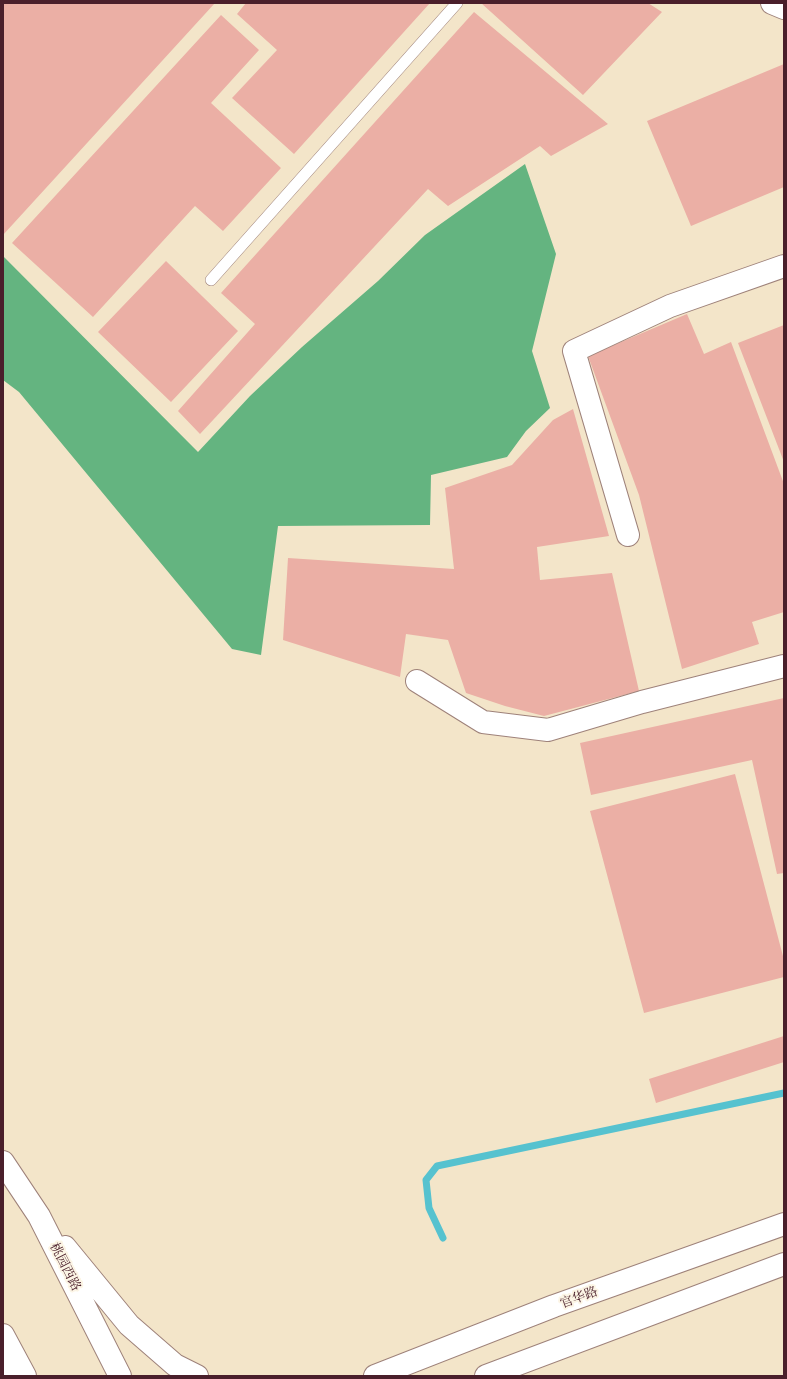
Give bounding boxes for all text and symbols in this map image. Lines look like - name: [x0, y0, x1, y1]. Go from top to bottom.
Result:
- street label: 桃园西路: [46, 1240, 84, 1294]
- street label: 官华路: [558, 1284, 600, 1312]

